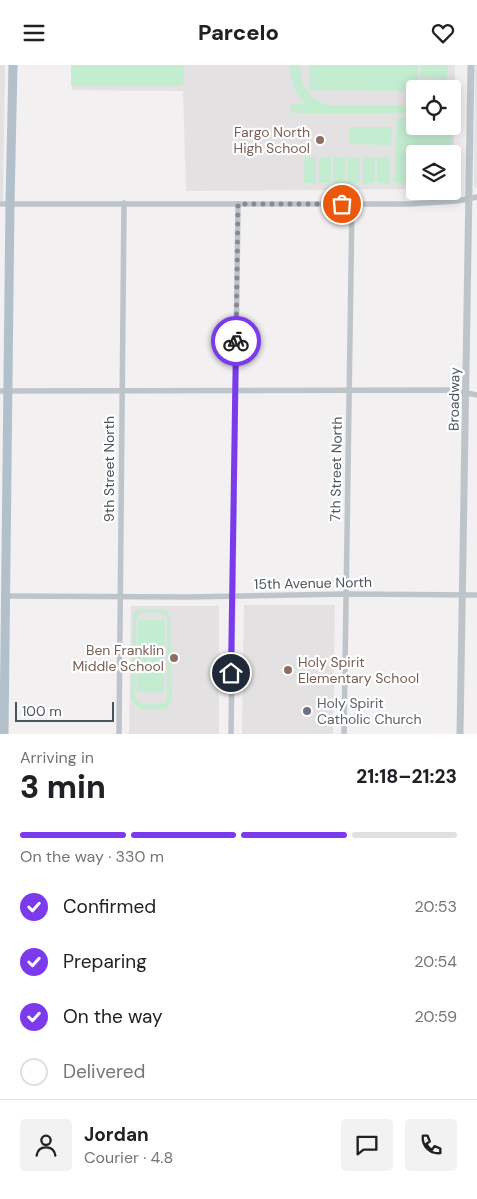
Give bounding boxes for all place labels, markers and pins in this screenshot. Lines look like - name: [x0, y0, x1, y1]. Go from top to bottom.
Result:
- place label: Fargo North High School: [234, 123, 310, 157]
- marker: Fargo North High School: [314, 134, 326, 146]
- pin: [321, 183, 363, 225]
- place label: Ben Franklin Middle School: [73, 641, 164, 675]
- marker: Ben Franklin Middle School: [168, 652, 180, 664]
- pin: [210, 652, 252, 694]
- place label: Holy Spirit Elementary School: [298, 653, 419, 687]
- marker: Holy Spirit Elementary School: [282, 664, 294, 676]
- place label: Holy Spirit Catholic Church: [317, 694, 422, 728]
- marker: Holy Spirit Catholic Church: [301, 705, 313, 717]

